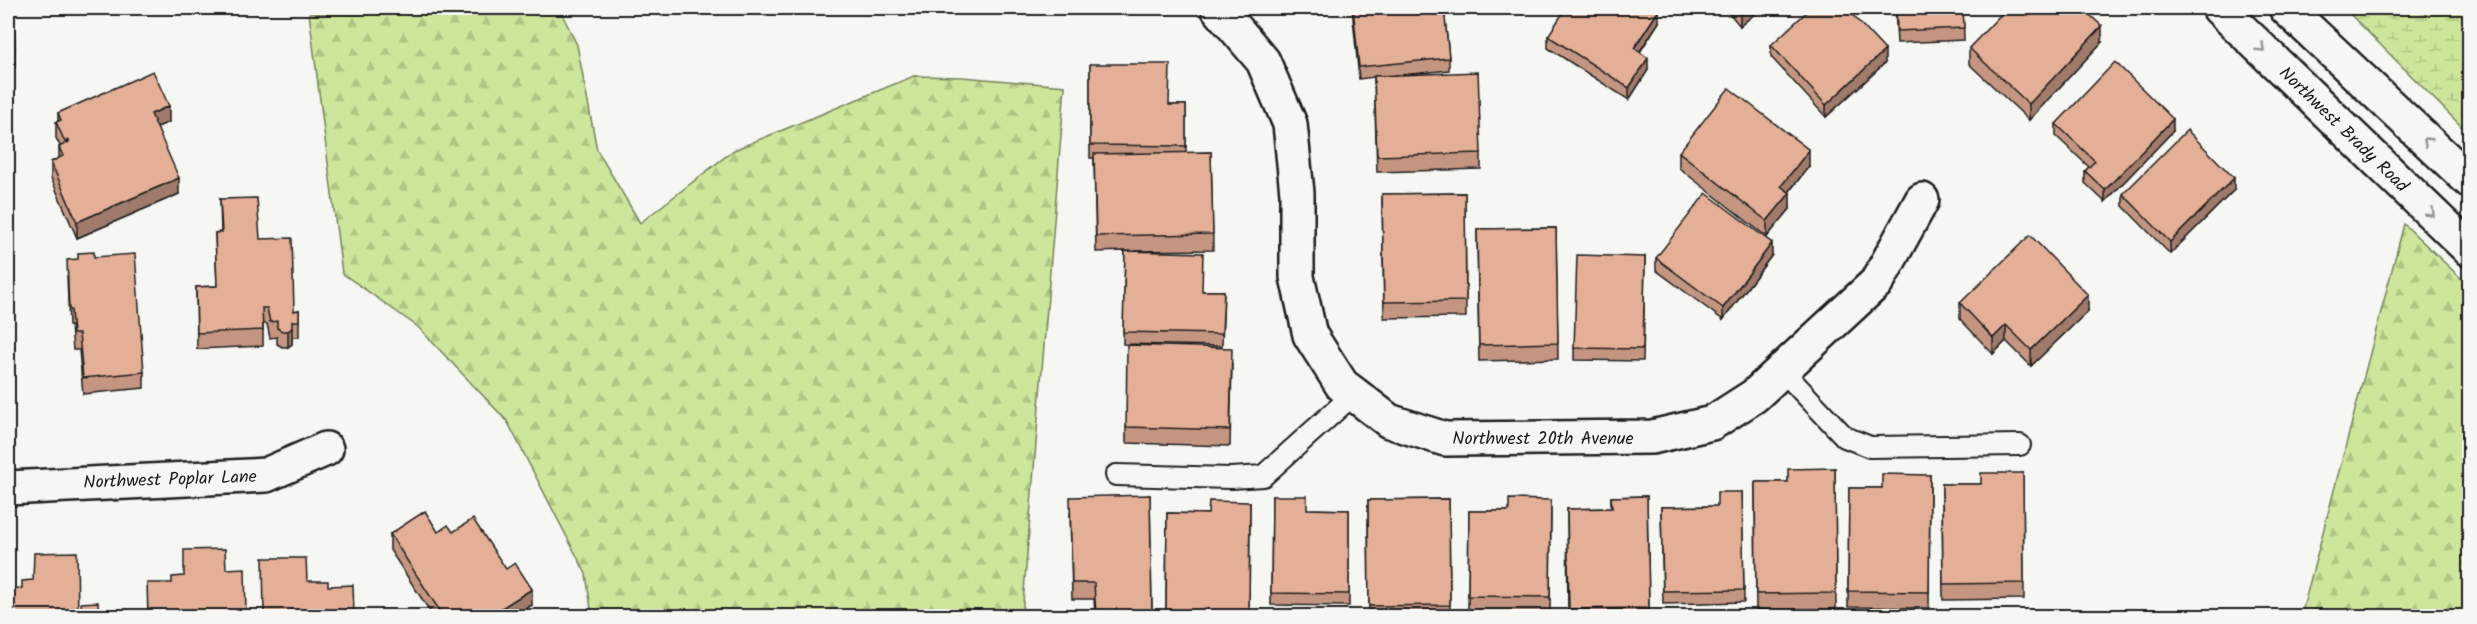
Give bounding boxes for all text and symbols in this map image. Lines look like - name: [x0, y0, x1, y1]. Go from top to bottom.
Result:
- one-way arrow: [2255, 41, 2265, 52]
- street label: Northwest Brady Road: [2271, 60, 2415, 201]
- one-way arrow: [2423, 137, 2434, 148]
- one-way arrow: [2425, 206, 2435, 217]
- street label: Northwest 20th Avenue: [1452, 425, 1634, 454]
- street label: Northwest Poplar Lane: [83, 463, 257, 498]

